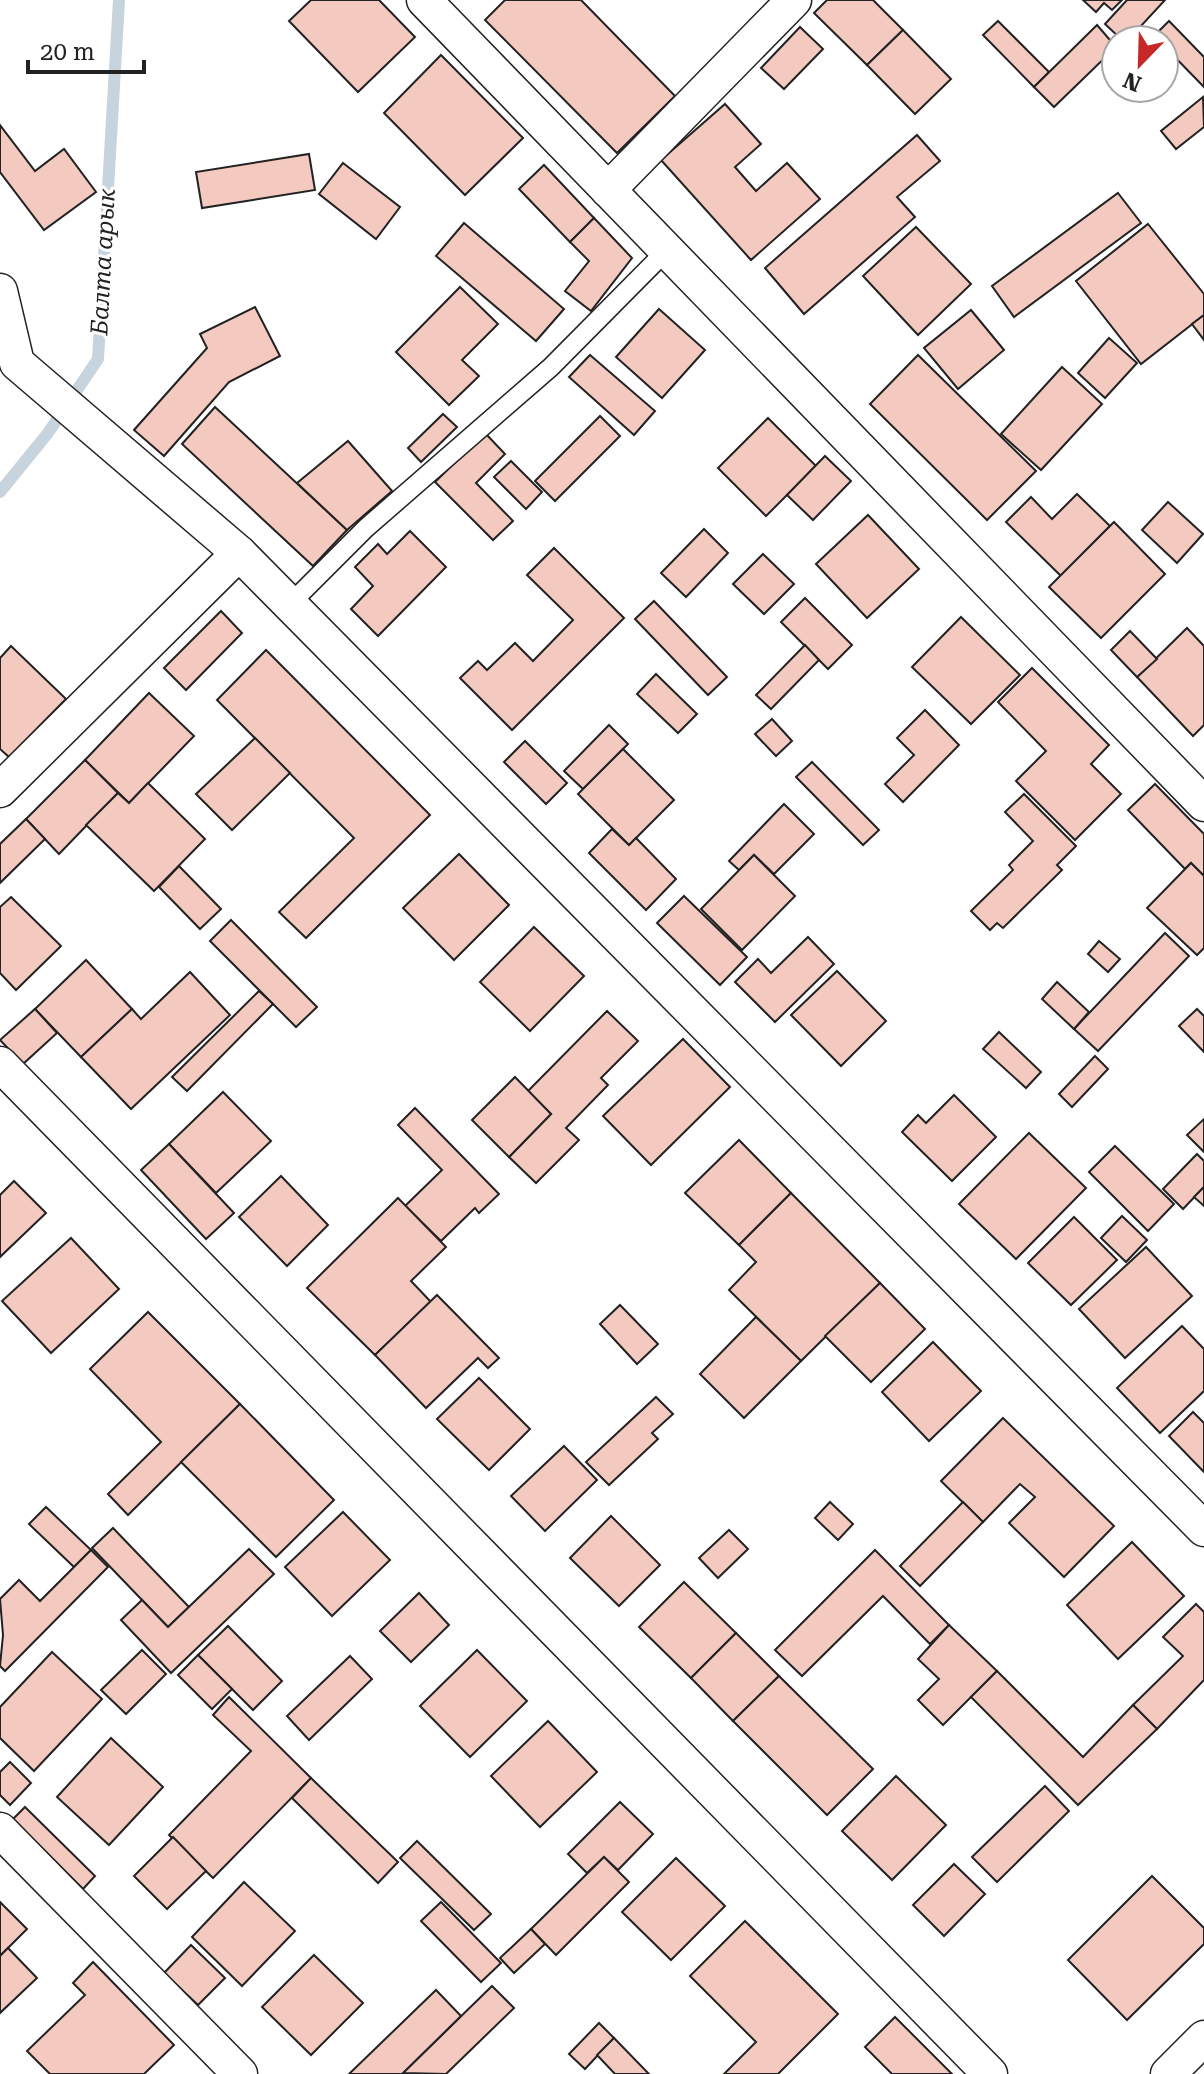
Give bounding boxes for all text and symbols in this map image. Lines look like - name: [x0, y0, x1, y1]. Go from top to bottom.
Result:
- scale bar: [28, 24, 144, 74]
- north arrow: [1100, 24, 1180, 104]
- text: 20 m: [40, 38, 95, 66]
- text: N: [1120, 67, 1145, 97]
- water label: Балта арык: [85, 187, 121, 337]

